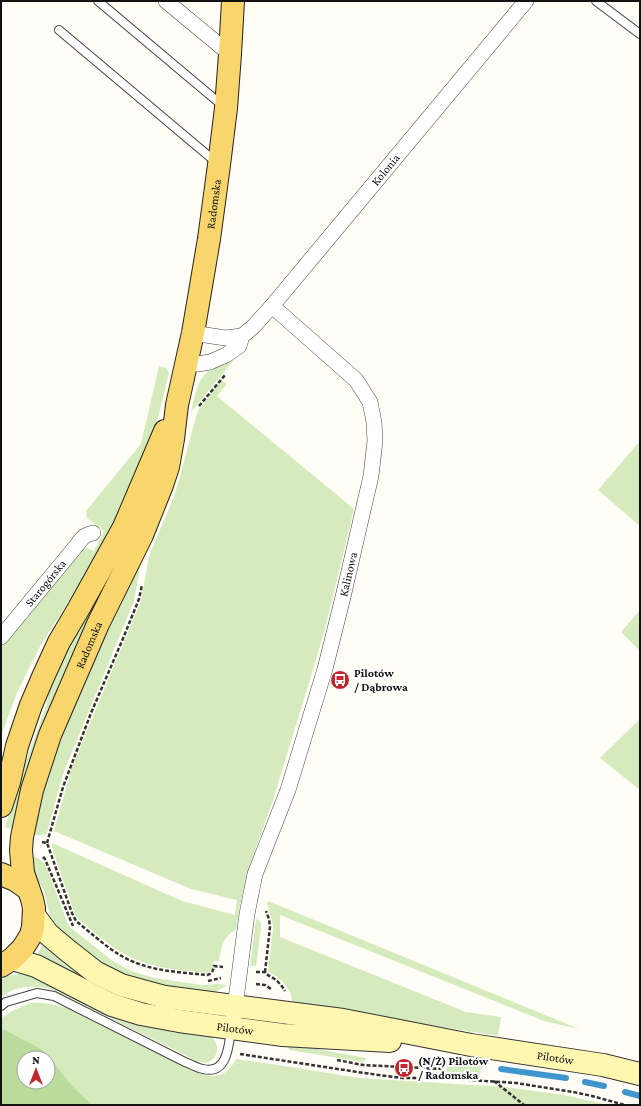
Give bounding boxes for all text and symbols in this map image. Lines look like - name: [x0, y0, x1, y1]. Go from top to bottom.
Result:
- street label: Kolonia: [368, 151, 403, 188]
- street label: Radomska: [203, 178, 224, 230]
- street label: Kalinowa: [336, 550, 360, 598]
- street label: Starogórska: [22, 556, 69, 609]
- street label: Radomska: [73, 619, 105, 671]
- place label: Pilotów / Dąbrowa: [354, 666, 408, 694]
- bus stop icon: Pilotów / Dąbrowa: [329, 669, 351, 691]
- street label: Pilotów: [216, 1019, 254, 1038]
- street label: Pilotów: [536, 1048, 575, 1068]
- north arrow: [16, 1050, 56, 1090]
- text: N: [32, 1054, 40, 1066]
- place label: (N/Ż) Pilotów / Radomska: [418, 1054, 489, 1082]
- bus stop icon: (N/Ż) Pilotów / Radomska: [393, 1057, 415, 1079]

